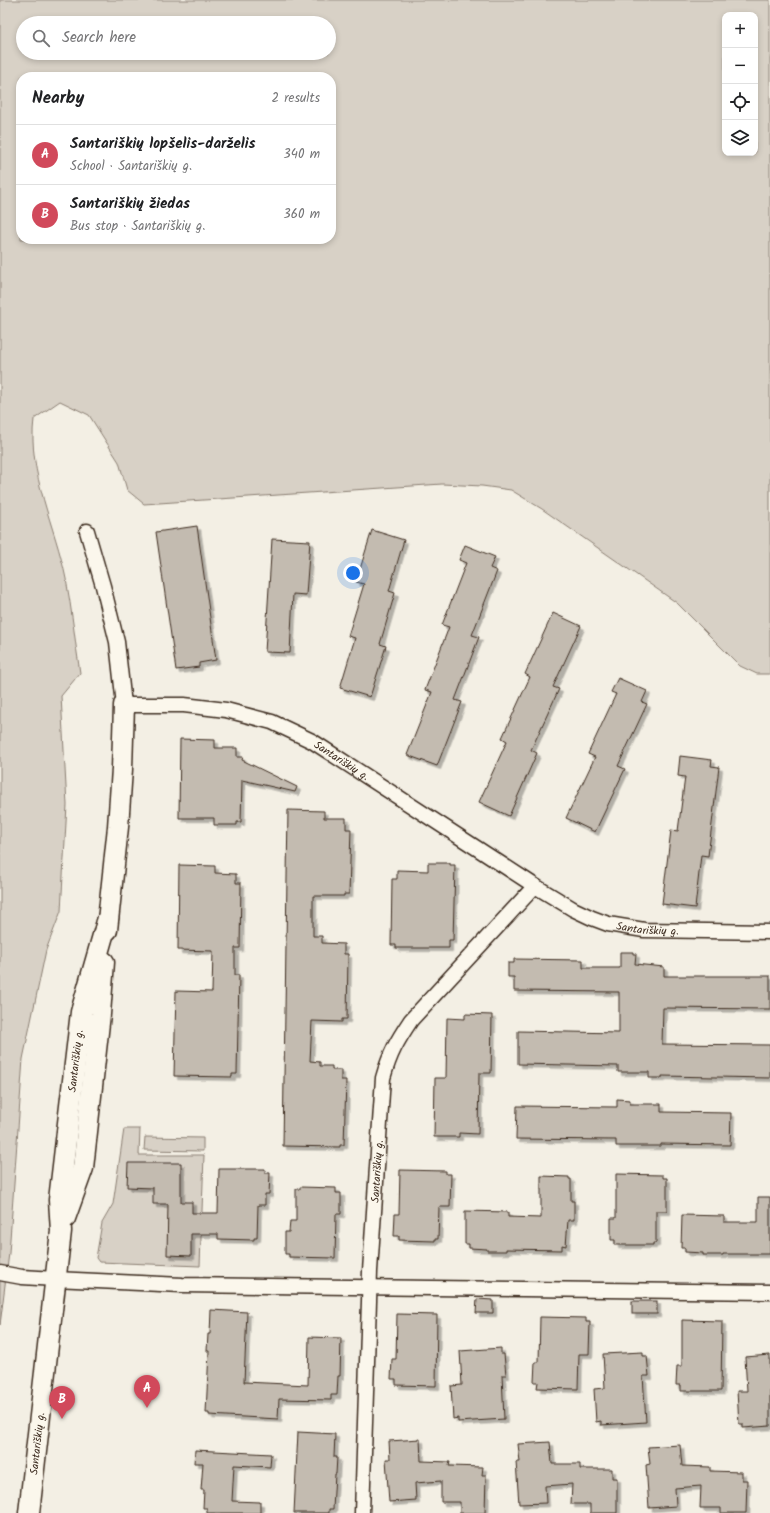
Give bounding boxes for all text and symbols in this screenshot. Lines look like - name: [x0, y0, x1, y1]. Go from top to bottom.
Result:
- map controls: [722, 12, 758, 156]
- button: +: [722, 12, 758, 48]
- search box: [16, 16, 336, 60]
- text: Search here: [62, 26, 136, 50]
- icon: search: [30, 27, 52, 49]
- button: −: [722, 48, 758, 84]
- button: locate: [722, 84, 758, 120]
- text: Nearby: [32, 85, 84, 112]
- text: 2 results: [272, 88, 320, 109]
- button: layers: [722, 120, 758, 156]
- text: Santariškių lopšelis-darželis: [70, 132, 256, 156]
- text: A: [41, 144, 49, 165]
- text: 340 m: [283, 144, 320, 165]
- text: School · Santariškių g.: [70, 156, 192, 177]
- text: Santariškių žiedas: [70, 192, 190, 216]
- text: B: [41, 204, 49, 225]
- text: 360 m: [283, 204, 320, 225]
- text: Bus stop · Santariškių g.: [70, 216, 205, 237]
- your location: [343, 563, 363, 583]
- street label: Santariškių g.: [310, 737, 372, 786]
- street label: Santariškių g.: [615, 918, 679, 941]
- street label: Santariškių g.: [64, 1029, 89, 1093]
- street label: Santariškių g.: [367, 1140, 389, 1203]
- pin: A: [134, 1375, 160, 1408]
- pin: B: [49, 1386, 75, 1419]
- street label: Santariškių g.: [25, 1411, 50, 1476]

